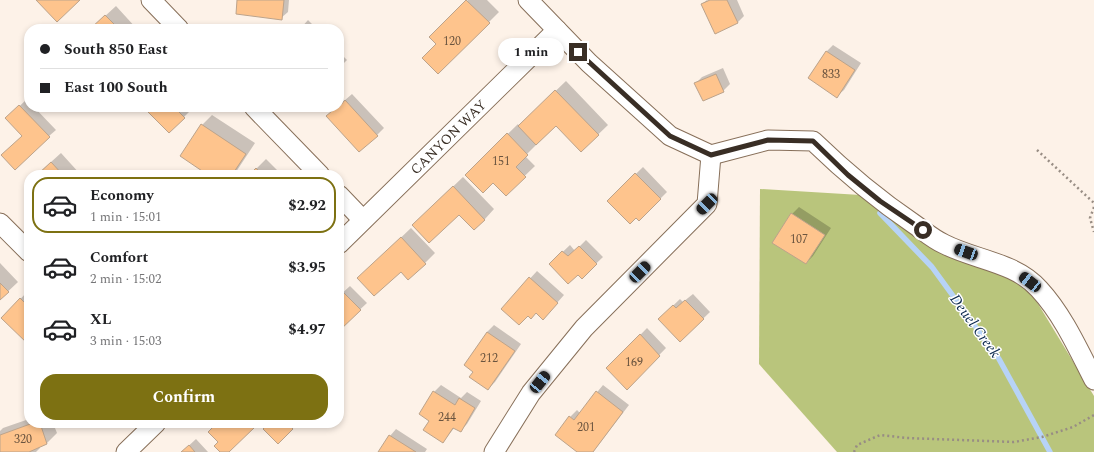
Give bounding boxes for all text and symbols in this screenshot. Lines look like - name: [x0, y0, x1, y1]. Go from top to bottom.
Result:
- house number: 120: [443, 32, 461, 51]
- text: South 850 East: [64, 38, 168, 61]
- callout: 1 min: [498, 38, 564, 66]
- text: 1 min: [514, 42, 548, 62]
- route end: [569, 43, 587, 61]
- house number: 833: [822, 65, 840, 84]
- text: East 100 South: [64, 76, 168, 99]
- street label: CANYON WAY: [405, 94, 491, 179]
- house number: 151: [492, 152, 510, 171]
- text: Economy: [90, 184, 154, 207]
- icon: car: [42, 187, 78, 223]
- car: [694, 191, 720, 217]
- text: $2.92: [288, 194, 326, 217]
- text: 1 min · 15:01: [90, 207, 162, 227]
- route start: [914, 221, 932, 239]
- house number: 107: [790, 230, 808, 249]
- car: [953, 242, 979, 262]
- text: Comfort: [90, 246, 148, 269]
- icon: car: [42, 249, 78, 285]
- text: $3.95: [288, 256, 326, 279]
- car: [627, 259, 653, 285]
- text: 2 min · 15:02: [90, 269, 162, 289]
- car: [1017, 270, 1043, 294]
- water label: Deuel Creek: [944, 289, 1006, 363]
- text: XL: [90, 308, 111, 331]
- icon: car: [42, 311, 78, 347]
- text: $4.97: [288, 318, 326, 341]
- text: 3 min · 15:03: [90, 331, 162, 351]
- house number: 212: [480, 349, 498, 368]
- house number: 169: [625, 353, 643, 372]
- car: [528, 369, 552, 395]
- button: Confirm: [40, 374, 328, 420]
- house number: 244: [438, 408, 456, 427]
- house number: 201: [577, 418, 595, 437]
- house number: 320: [14, 430, 32, 449]

